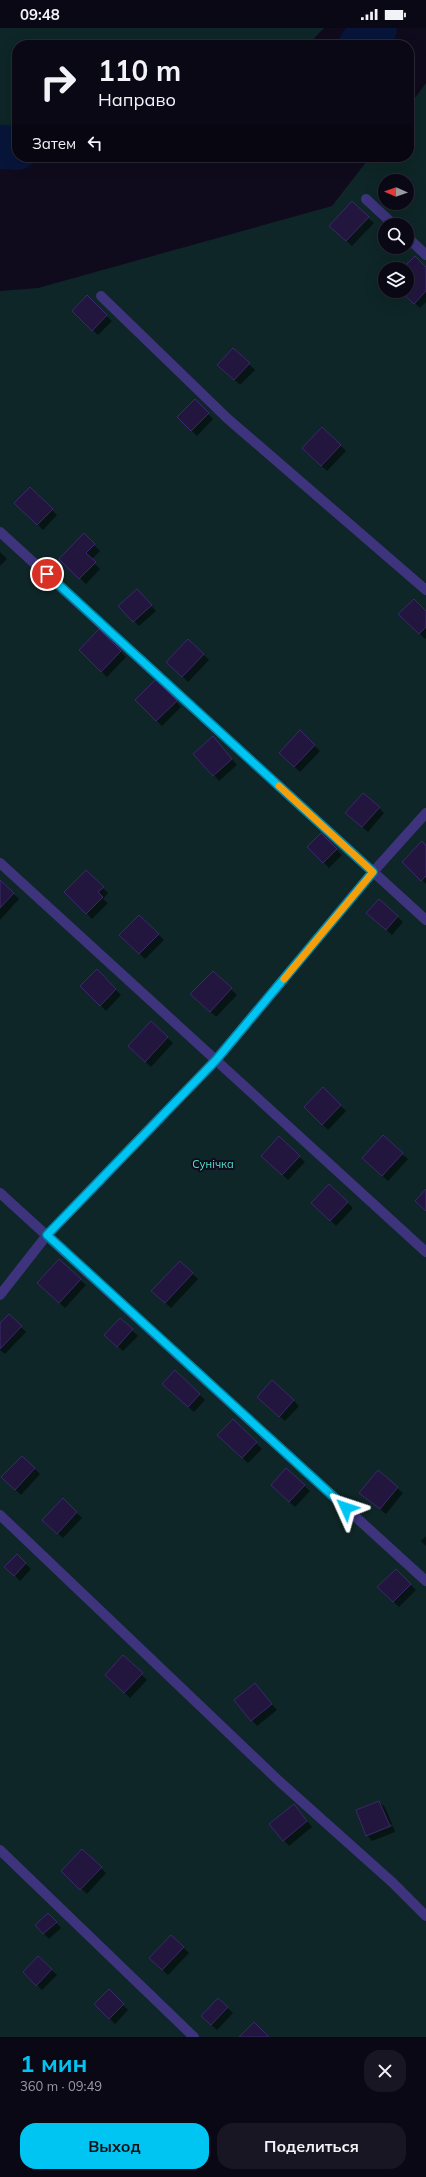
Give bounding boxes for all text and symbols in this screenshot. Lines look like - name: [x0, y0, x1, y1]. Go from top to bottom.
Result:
- text: 09:48: [20, 5, 60, 24]
- text: 110 m: [98, 53, 181, 88]
- icon: right: [32, 56, 84, 108]
- text: Направо: [98, 88, 176, 111]
- icon: left: [84, 132, 106, 154]
- text: Затем: [32, 134, 76, 153]
- north arrow: [378, 174, 414, 210]
- map controls: [378, 174, 414, 298]
- button: search: [378, 218, 414, 254]
- button: layers: [378, 262, 414, 298]
- pin: [30, 557, 64, 591]
- icon: arrive: [36, 563, 58, 585]
- park label: Сунічка: [192, 1157, 234, 1171]
- position arrow: [325, 1487, 367, 1529]
- text: 1 мин: [20, 2048, 87, 2078]
- button: close: [364, 2050, 406, 2092]
- text: 360 m · 09:49: [20, 2078, 102, 2094]
- button: Выход: [20, 2123, 209, 2169]
- button: Поделиться: [217, 2123, 406, 2169]

